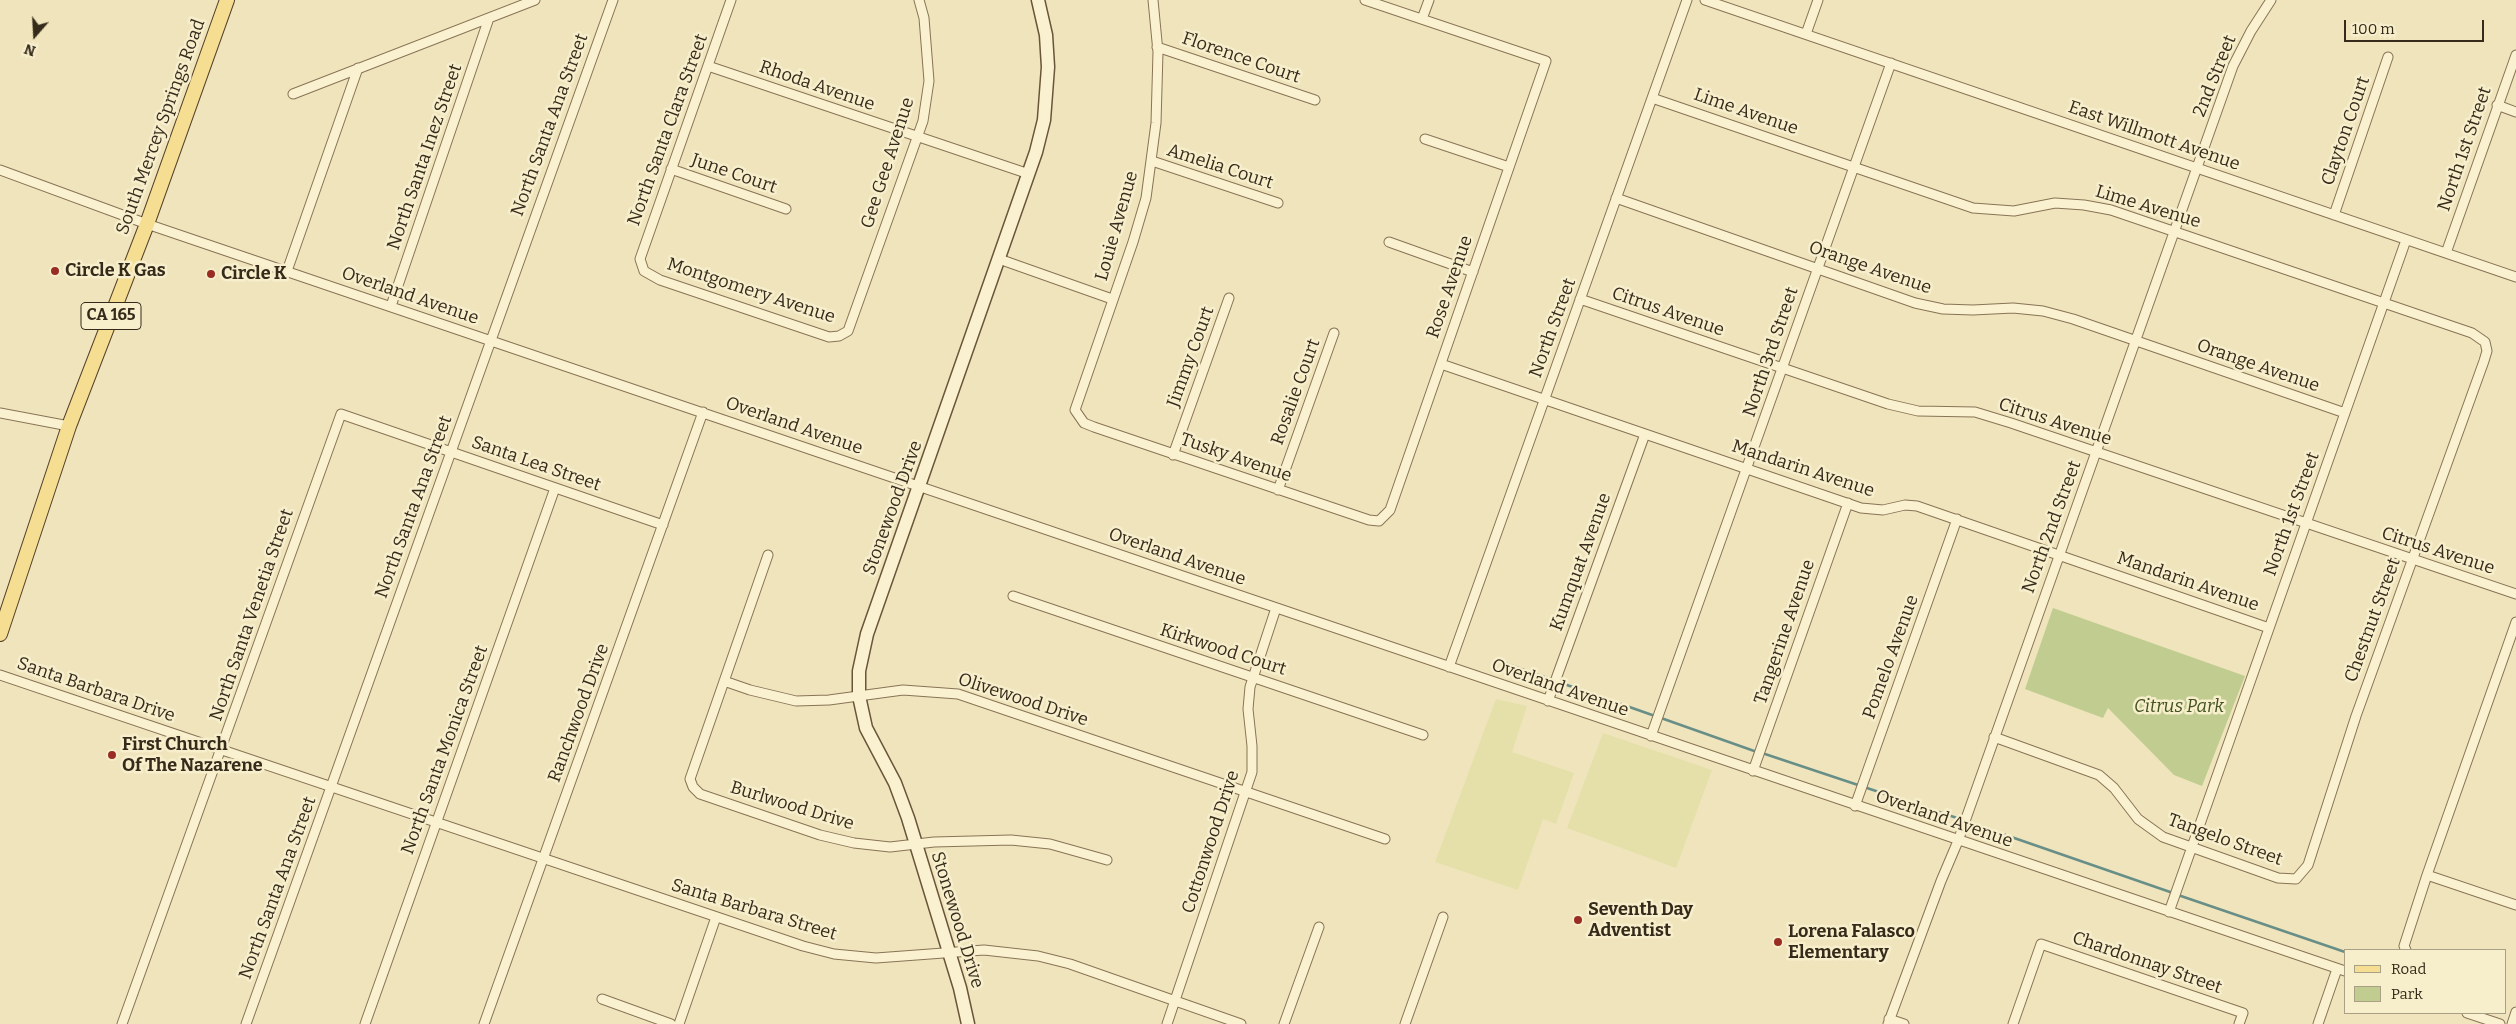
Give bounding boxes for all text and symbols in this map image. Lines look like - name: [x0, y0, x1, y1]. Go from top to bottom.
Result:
- north arrow: [10, 10, 60, 60]
- scale bar: [2346, 10, 2486, 42]
- street label: South Mercey Springs Road: [112, 16, 210, 238]
- text: 100 m: [2352, 20, 2395, 38]
- street label: Florence Court: [1179, 28, 1303, 88]
- street label: North Santa Ana Street: [507, 31, 593, 219]
- street label: North Santa Clara Street: [623, 31, 713, 229]
- street label: 2nd Street: [2189, 32, 2241, 120]
- text: N: [22, 40, 38, 59]
- street label: Rhoda Avenue: [756, 56, 878, 116]
- street label: North Santa Inez Street: [383, 61, 467, 253]
- street label: Clayton Court: [2317, 74, 2375, 188]
- street label: Lime Avenue: [1691, 84, 1801, 140]
- street label: North 1st Street: [2434, 84, 2496, 214]
- street label: Gee Gee Avenue: [857, 95, 919, 231]
- street label: East Willmott Avenue: [2065, 96, 2243, 176]
- street label: Amelia Court: [1164, 140, 1276, 194]
- street label: June Court: [688, 149, 780, 199]
- street label: Louie Avenue: [1091, 169, 1143, 283]
- street label: Lime Avenue: [2093, 181, 2203, 233]
- street label: Rose Avenue: [1422, 233, 1478, 341]
- street label: Orange Avenue: [1806, 237, 1934, 299]
- street label: Montgomery Avenue: [664, 254, 838, 328]
- place label: Circle K Gas: [65, 260, 166, 282]
- street label: Overland Avenue: [339, 262, 481, 330]
- place label: Circle K: [221, 263, 287, 285]
- marker: Circle K Gas: [49, 265, 61, 277]
- marker: Circle K: [205, 268, 217, 280]
- street label: North Street: [1525, 275, 1581, 381]
- street label: Citrus Avenue: [1609, 283, 1727, 341]
- street label: North 3rd Street: [1739, 284, 1803, 420]
- road number: CA 165: [81, 302, 141, 330]
- street label: Jimmy Court: [1163, 304, 1219, 410]
- street label: Orange Avenue: [2194, 335, 2322, 397]
- street label: Rosalie Court: [1267, 336, 1325, 448]
- street label: Overland Avenue: [723, 392, 865, 460]
- street label: Citrus Avenue: [1996, 394, 2114, 450]
- street label: North Santa Ana Street: [371, 413, 457, 601]
- street label: Tusky Avenue: [1177, 429, 1295, 487]
- street label: Santa Lea Street: [469, 432, 603, 496]
- street label: Mandarin Avenue: [1729, 436, 1877, 502]
- street label: Stonewood Drive: [859, 438, 927, 578]
- street label: North 1st Street: [2260, 449, 2324, 579]
- street label: North 2nd Street: [2018, 458, 2086, 596]
- street label: Kumquat Avenue: [1546, 490, 1616, 634]
- street label: North Santa Venetia Street: [205, 506, 299, 724]
- street label: Overland Avenue: [1106, 523, 1248, 591]
- street label: Citrus Avenue: [2379, 523, 2497, 579]
- street label: Mandarin Avenue: [2114, 548, 2262, 616]
- street label: Chestnut Street: [2340, 555, 2406, 685]
- street label: Tangerine Avenue: [1750, 557, 1820, 707]
- street label: Pomelo Avenue: [1859, 592, 1923, 722]
- street label: Kirkwood Court: [1157, 619, 1289, 681]
- street label: Ranchwood Drive: [544, 641, 614, 785]
- street label: North Santa Monica Street: [397, 643, 493, 857]
- street label: Santa Barbara Drive: [14, 653, 178, 727]
- street label: Overland Avenue: [1489, 654, 1631, 722]
- street label: Olivewood Drive: [955, 669, 1091, 731]
- park label: Citrus Park: [2134, 696, 2224, 718]
- place label: First Church Of The Nazarene: [122, 734, 263, 776]
- marker: First Church Of The Nazarene: [106, 749, 118, 761]
- street label: Cottonwood Drive: [1178, 768, 1244, 916]
- street label: Burlwood Drive: [727, 777, 857, 835]
- street label: Overland Avenue: [1873, 785, 2015, 853]
- street label: North Santa Ana Street: [235, 794, 321, 982]
- street label: Tangelo Street: [2165, 809, 2285, 871]
- street label: Stonewood Drive: [926, 849, 988, 991]
- street label: Santa Barbara Street: [669, 875, 839, 945]
- place label: Seventh Day Adventist: [1588, 899, 1693, 942]
- marker: Seventh Day Adventist: [1572, 914, 1584, 926]
- place label: Lorena Falasco Elementary: [1788, 921, 1915, 964]
- street label: Chardonnay Street: [2069, 927, 2225, 999]
- marker: Lorena Falasco Elementary: [1772, 936, 1784, 948]
- legend: [2344, 949, 2506, 1014]
- text: Road: [2391, 960, 2426, 978]
- text: Park: [2391, 985, 2423, 1003]

